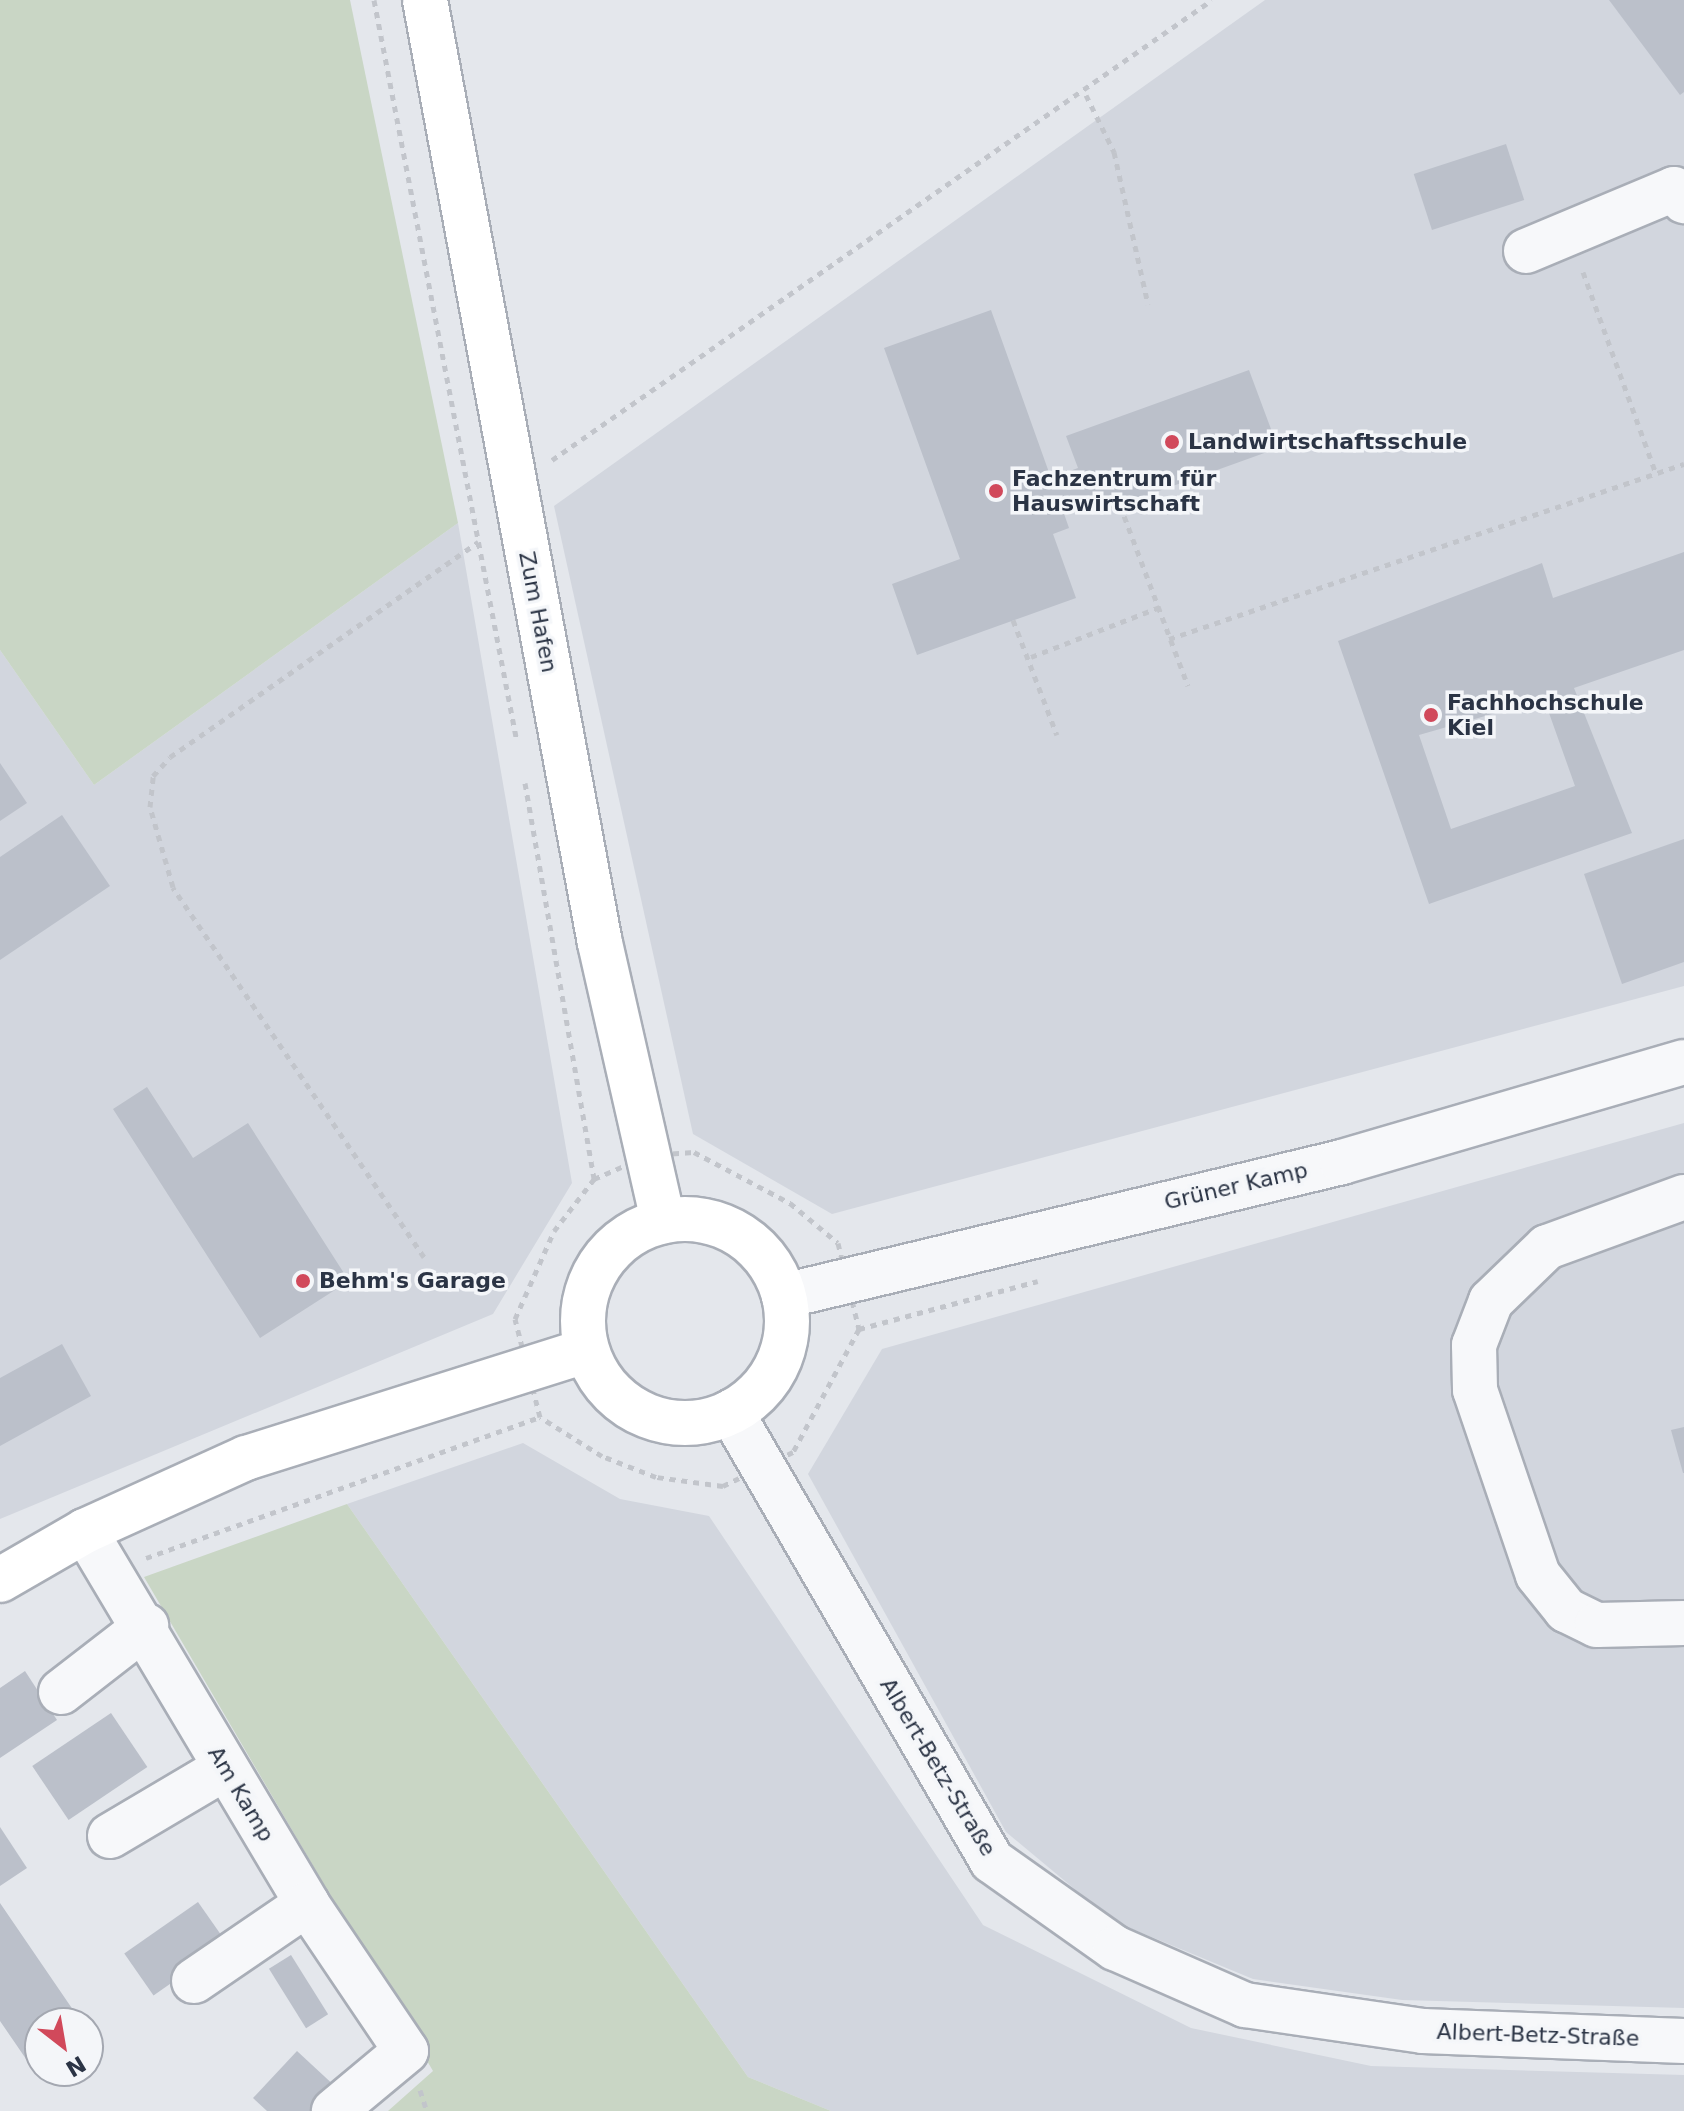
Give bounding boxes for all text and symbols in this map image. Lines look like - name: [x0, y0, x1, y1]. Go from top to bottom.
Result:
- place label: Landwirtschaftsschule: [1188, 429, 1467, 455]
- marker: Landwirtschaftsschule: [1163, 433, 1181, 451]
- place label: Fachzentrum für Hauswirtschaft: [1012, 465, 1216, 516]
- marker: Fachzentrum für Hauswirtschaft: [987, 482, 1005, 500]
- street label: Zum Hafen: [513, 549, 563, 675]
- place label: Fachhochschule Kiel: [1447, 689, 1644, 740]
- marker: Fachhochschule Kiel: [1422, 706, 1440, 724]
- street label: Grüner Kamp: [1162, 1157, 1310, 1215]
- place label: Behm's Garage: [319, 1268, 506, 1294]
- marker: Behm's Garage: [294, 1272, 312, 1290]
- street label: Albert-Betz-Straße: [874, 1673, 1002, 1861]
- street label: Am Kamp: [202, 1742, 280, 1846]
- north arrow: [24, 2007, 104, 2087]
- street label: Albert-Betz-Straße: [1436, 2018, 1640, 2052]
- text: N: [61, 2051, 90, 2082]

